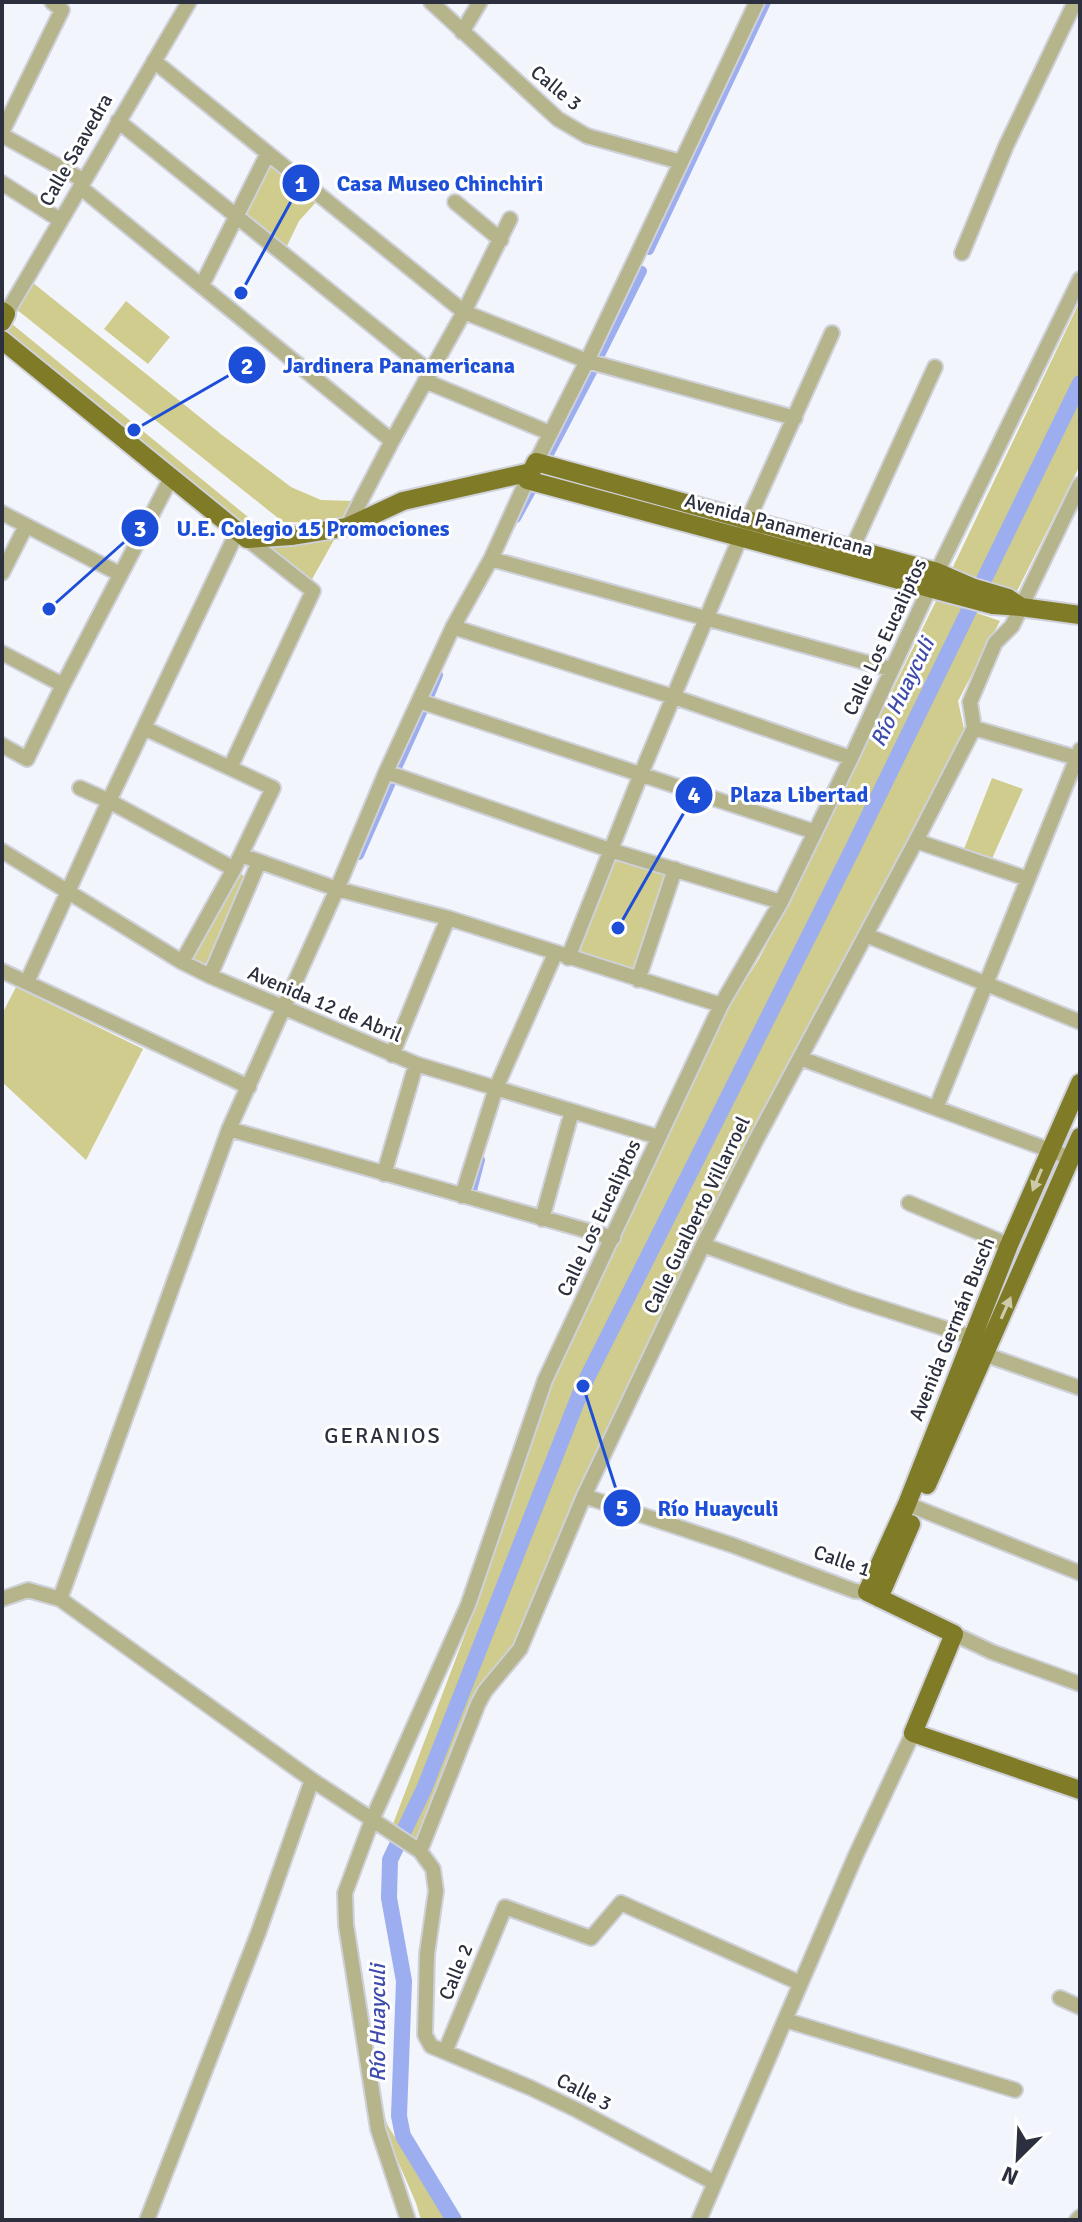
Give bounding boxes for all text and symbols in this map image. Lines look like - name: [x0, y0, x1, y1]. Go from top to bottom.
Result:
- street label: Calle 3: [525, 60, 587, 116]
- street label: Calle Saavedra: [34, 89, 118, 211]
- callout: Casa Museo Chinchiri: [281, 160, 559, 206]
- text: 1: [295, 169, 308, 199]
- text: Casa Museo Chinchiri: [337, 170, 543, 197]
- callout: Jardinera Panamericana: [227, 342, 531, 388]
- text: 2: [241, 351, 253, 381]
- text: Jardinera Panamericana: [283, 352, 515, 379]
- street label: Avenida Panamericana: [682, 488, 876, 562]
- callout: U.E. Colegio 15 Promociones: [120, 505, 465, 551]
- text: 3: [134, 514, 146, 544]
- text: U.E. Colegio 15 Promociones: [176, 515, 450, 542]
- street label: Calle Los Eucaliptos: [838, 554, 932, 720]
- water label: Río Huayculi: [864, 631, 941, 751]
- callout: Plaza Libertad: [674, 772, 885, 818]
- text: 4: [688, 780, 701, 810]
- text: Plaza Libertad: [730, 781, 868, 808]
- street label: Avenida 12 de Abril: [244, 960, 406, 1048]
- street label: Calle Gualberto Villarroel: [638, 1112, 756, 1318]
- street label: Calle Los Eucaliptos: [552, 1135, 646, 1301]
- one-way arrow: [1031, 1168, 1044, 1192]
- street label: Avenida Germán Busch: [904, 1233, 1000, 1425]
- one-way arrow: [999, 1296, 1012, 1320]
- district label: GERANIOS: [324, 1422, 442, 1449]
- callout: Río Huayculi: [602, 1485, 795, 1531]
- text: 5: [616, 1493, 628, 1523]
- text: Río Huayculi: [658, 1495, 778, 1522]
- street label: Calle 1: [810, 1540, 874, 1582]
- street label: Calle 2: [433, 1940, 479, 2004]
- water label: Río Huayculi: [364, 1962, 391, 2082]
- street label: Calle 3: [552, 2068, 616, 2116]
- north arrow: [978, 2118, 1058, 2198]
- text: N: [998, 2160, 1023, 2191]

